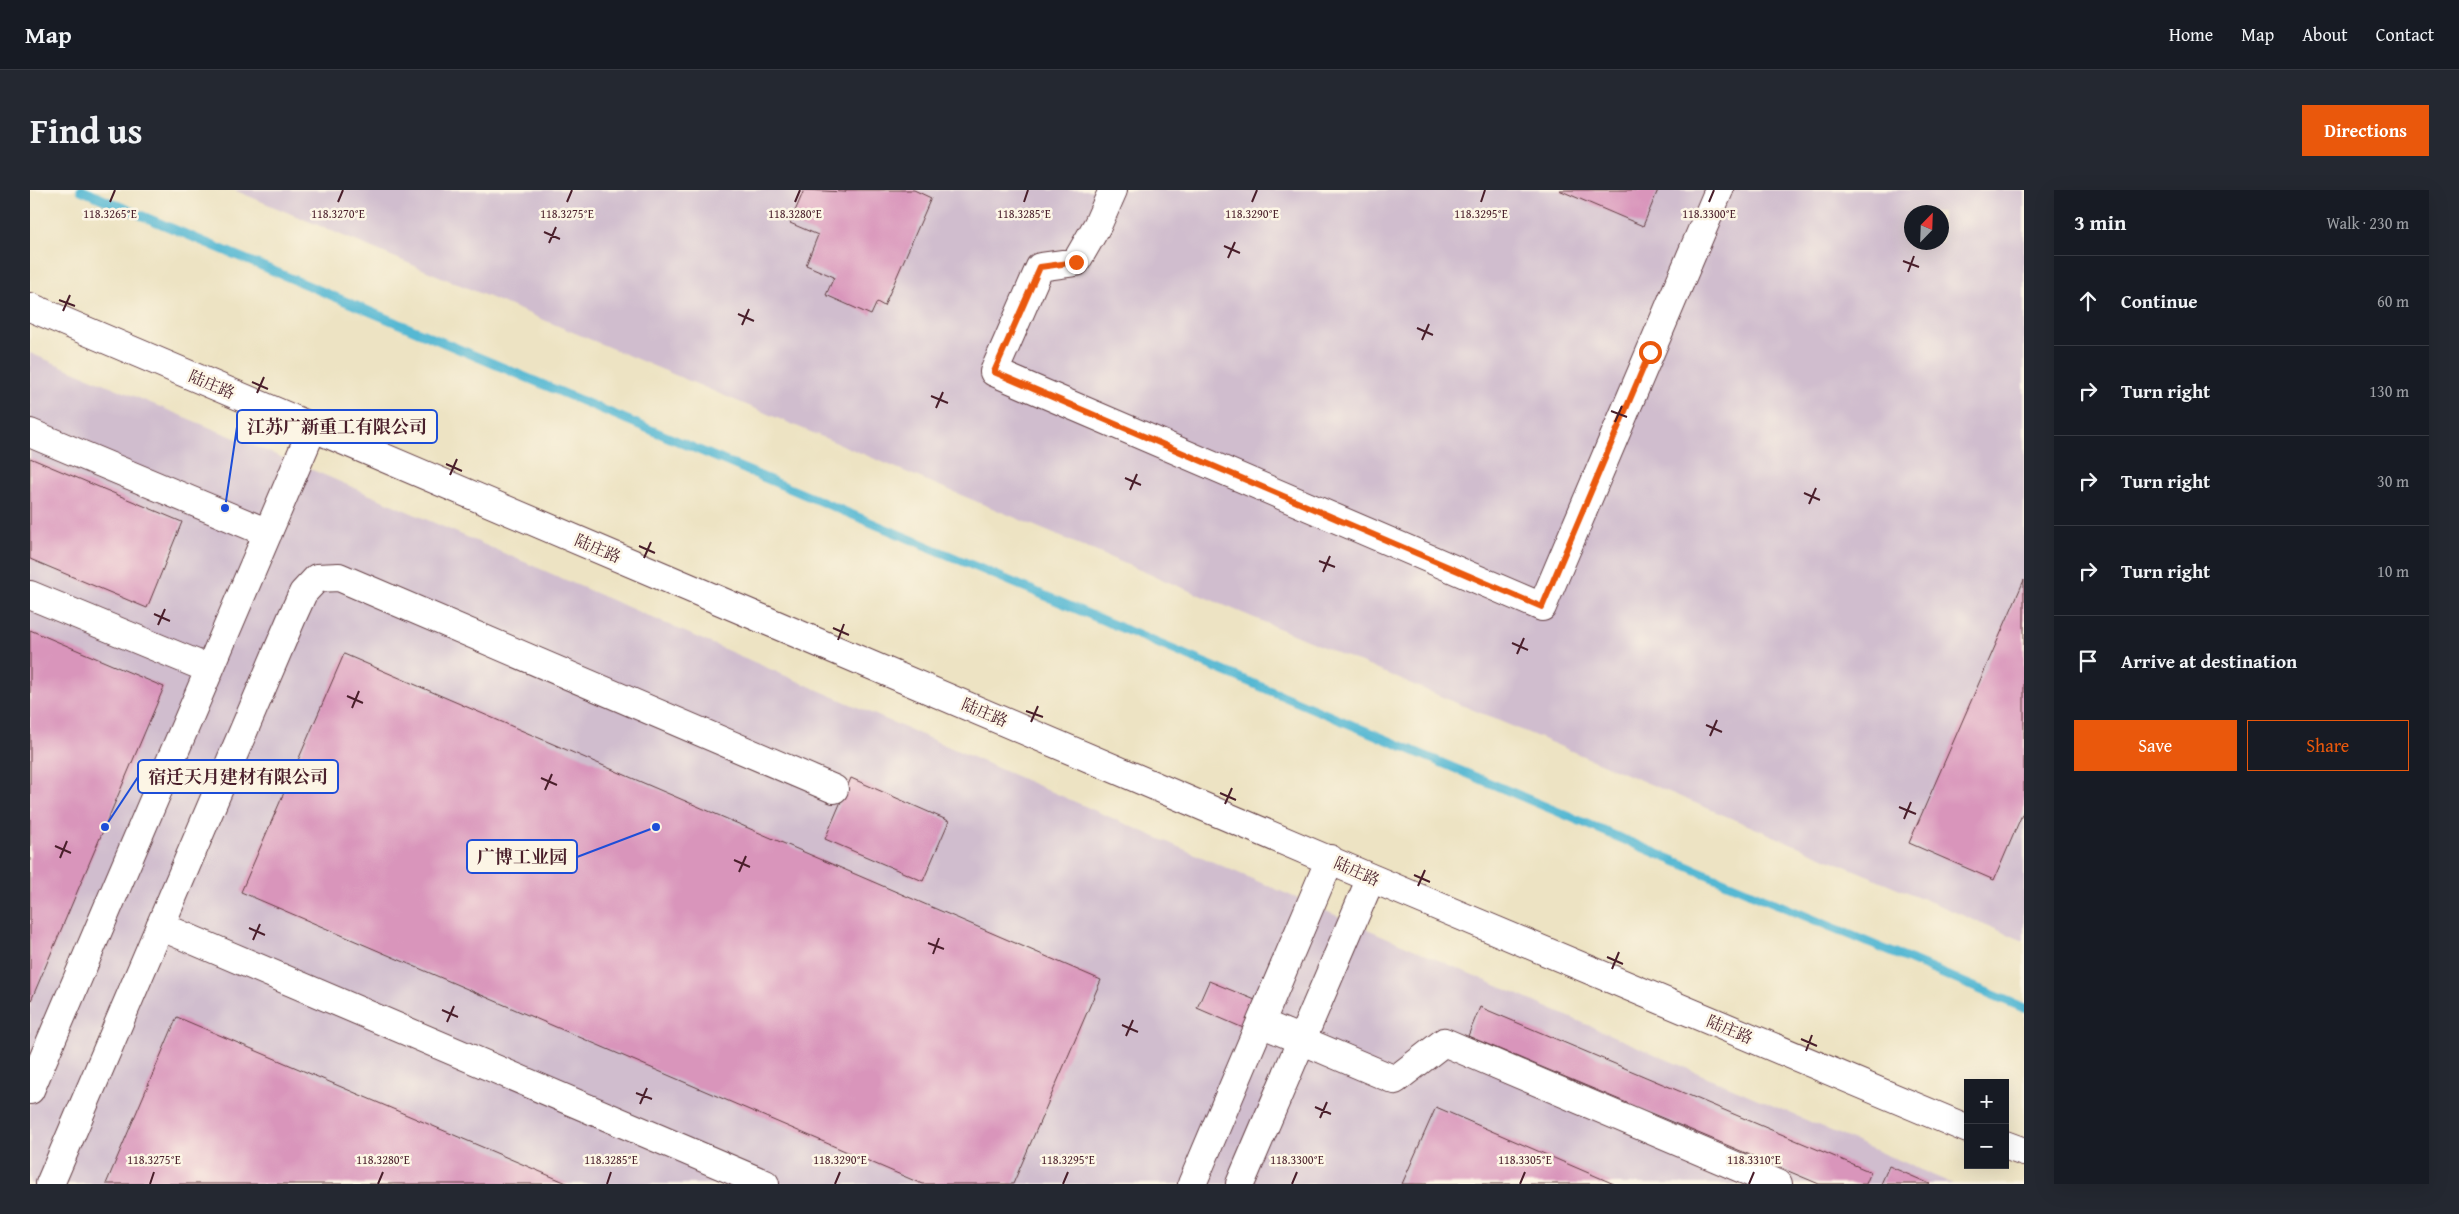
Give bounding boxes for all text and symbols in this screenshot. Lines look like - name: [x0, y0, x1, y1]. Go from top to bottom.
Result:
- text: Map: [25, 17, 72, 52]
- text: Home: [2169, 21, 2213, 48]
- text: Map: [2241, 21, 2274, 48]
- text: About: [2302, 21, 2348, 48]
- text: Contact: [2376, 21, 2434, 48]
- text: Find us: [30, 105, 143, 156]
- button: Directions: [2302, 105, 2429, 156]
- text: 118.3265°E: [83, 205, 137, 222]
- text: 118.3270°E: [311, 205, 365, 222]
- text: 118.3275°E: [540, 205, 594, 222]
- text: 118.3280°E: [768, 205, 822, 222]
- text: 118.3285°E: [997, 205, 1051, 222]
- text: 118.3290°E: [1225, 205, 1279, 222]
- text: 118.3295°E: [1454, 205, 1508, 222]
- text: 118.3300°E: [1682, 205, 1736, 222]
- north arrow: [1904, 205, 1949, 250]
- text: 3 min: [2074, 207, 2126, 238]
- text: Walk · 230 m: [2326, 211, 2409, 235]
- route end: [1065, 251, 1088, 274]
- icon: ahead: [2074, 287, 2102, 315]
- text: Continue: [2121, 287, 2198, 315]
- text: 60 m: [2377, 289, 2409, 313]
- route start: [1639, 341, 1662, 364]
- street label: 陆庄路: [185, 364, 239, 404]
- icon: right: [2074, 377, 2102, 405]
- text: Turn right: [2121, 377, 2210, 405]
- text: 130 m: [2369, 379, 2409, 403]
- callout: 江苏广新重工有限公司: [237, 410, 437, 443]
- text: 江苏广新重工有限公司: [247, 413, 427, 440]
- icon: right: [2074, 467, 2102, 495]
- text: Turn right: [2121, 467, 2210, 495]
- text: 30 m: [2377, 469, 2409, 493]
- street label: 陆庄路: [571, 528, 625, 568]
- icon: right: [2074, 557, 2102, 585]
- text: Turn right: [2121, 557, 2210, 585]
- text: 10 m: [2377, 559, 2409, 583]
- icon: arrive: [2074, 647, 2102, 675]
- text: Arrive at destination: [2121, 647, 2297, 675]
- street label: 陆庄路: [958, 692, 1012, 732]
- button: Save: [2074, 720, 2237, 771]
- button: Share: [2247, 720, 2409, 771]
- callout: 宿迁天月建材有限公司: [138, 760, 338, 793]
- text: 宿迁天月建材有限公司: [148, 763, 328, 790]
- callout: 广博工业园: [467, 840, 577, 873]
- text: 广博工业园: [477, 843, 567, 870]
- street label: 陆庄路: [1330, 850, 1384, 892]
- street label: 陆庄路: [1703, 1009, 1757, 1049]
- map controls: [1964, 1079, 2009, 1169]
- button: +: [1964, 1079, 2009, 1124]
- button: −: [1964, 1124, 2009, 1169]
- text: 118.3275°E: [127, 1151, 181, 1168]
- text: 118.3280°E: [356, 1151, 410, 1168]
- text: 118.3285°E: [584, 1151, 638, 1168]
- text: 118.3290°E: [813, 1151, 867, 1168]
- text: 118.3295°E: [1041, 1151, 1095, 1168]
- text: 118.3300°E: [1270, 1151, 1324, 1168]
- text: 118.3305°E: [1498, 1151, 1552, 1168]
- text: 118.3310°E: [1727, 1151, 1781, 1168]

